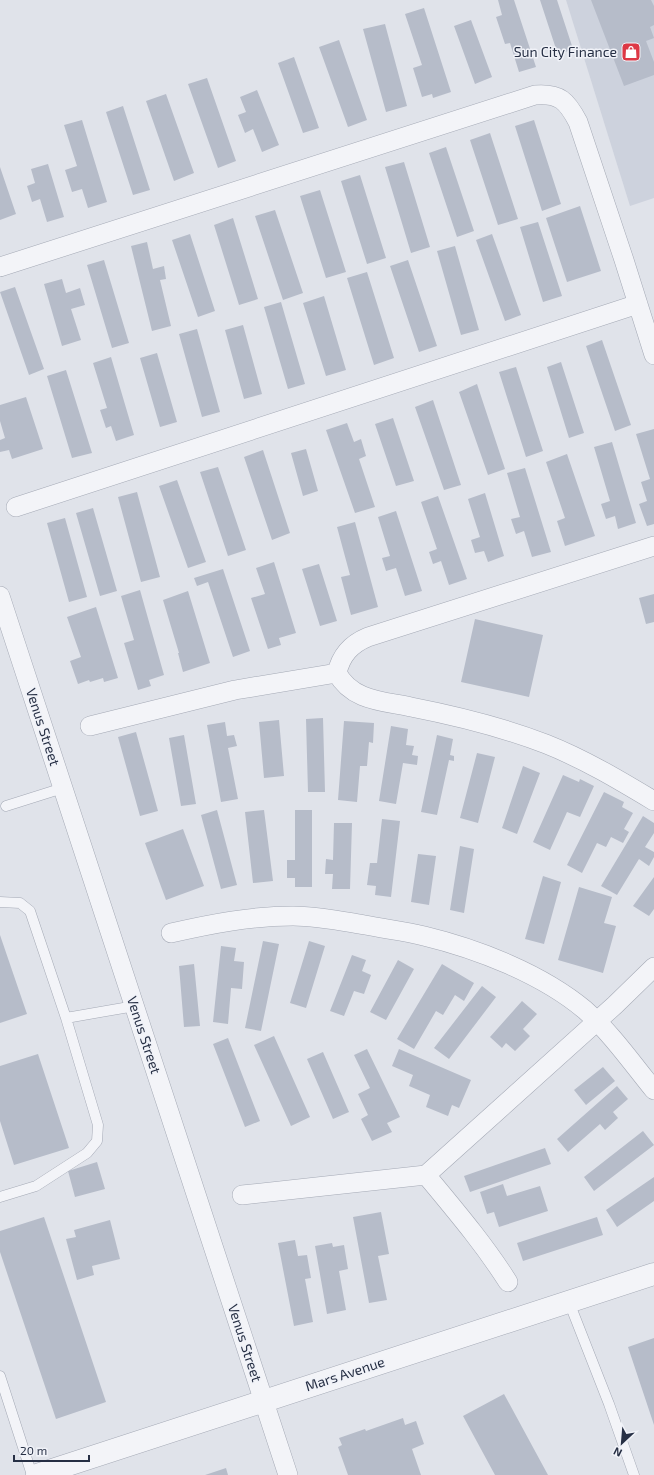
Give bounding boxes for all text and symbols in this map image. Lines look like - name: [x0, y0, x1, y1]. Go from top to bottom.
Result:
- shop icon: Sun City Finance: [620, 41, 642, 63]
- place label: Sun City Finance: [514, 43, 617, 60]
- street label: Venus Street: [23, 686, 64, 768]
- street label: Venus Street: [124, 994, 165, 1076]
- street label: Venus Street: [225, 1302, 266, 1384]
- street label: Mars Avenue: [303, 1353, 387, 1394]
- north arrow: [602, 1423, 642, 1463]
- scale bar: [14, 1437, 89, 1463]
- text: 20 m: [20, 1443, 47, 1457]
- text: N: [611, 1445, 624, 1460]

